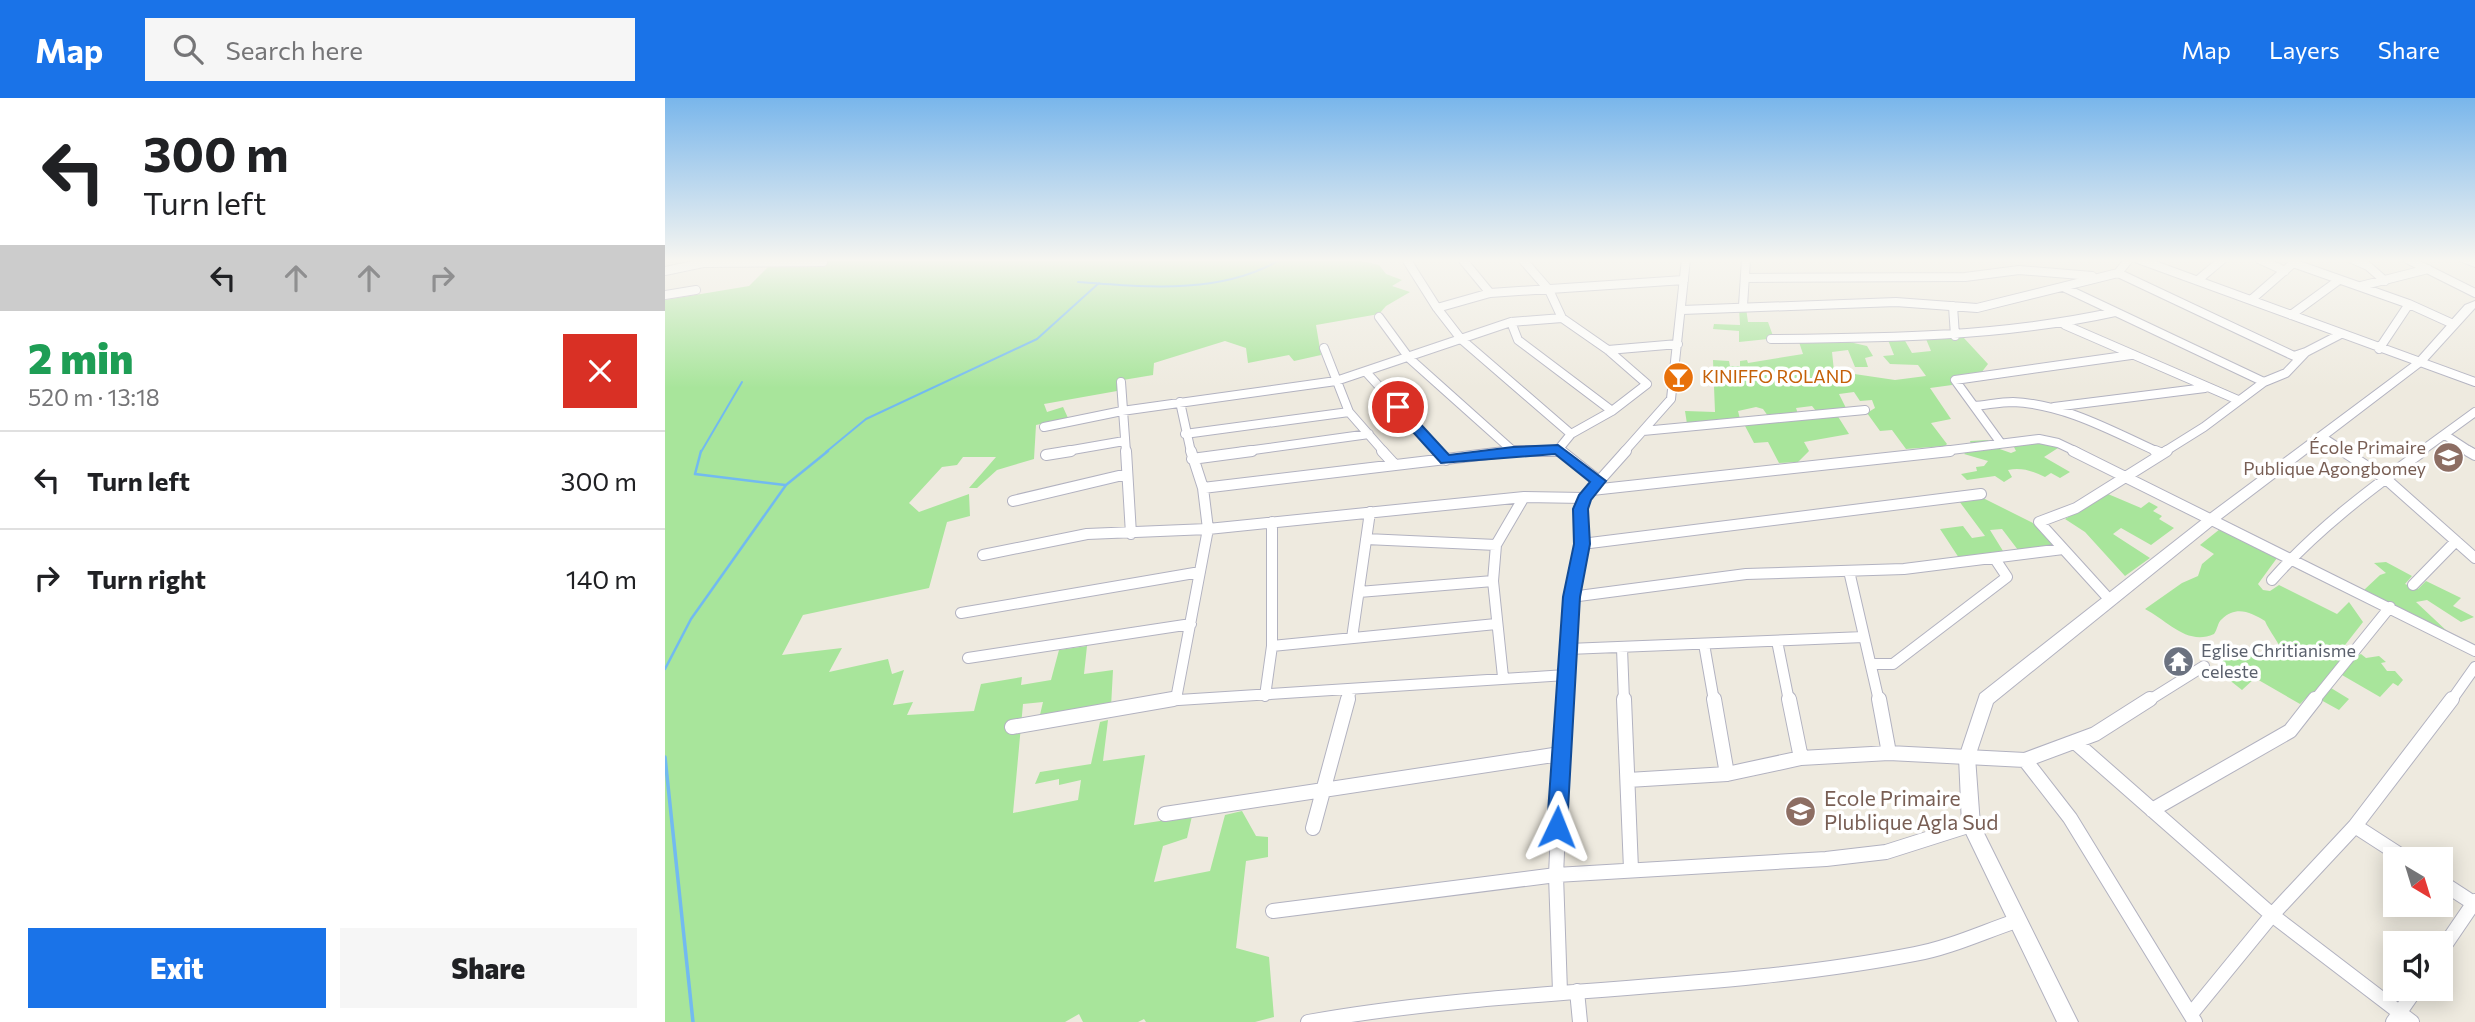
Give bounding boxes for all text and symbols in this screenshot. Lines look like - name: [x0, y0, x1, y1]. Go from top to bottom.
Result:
- search box: [145, 18, 635, 81]
- text: Map: [35, 29, 103, 70]
- icon: search: [169, 30, 207, 68]
- text: Search here: [225, 34, 363, 65]
- text: Map: [2182, 35, 2231, 64]
- text: Layers: [2269, 35, 2340, 64]
- text: Share: [2378, 35, 2440, 64]
- text: 300 m: [143, 122, 289, 182]
- icon: left: [28, 126, 119, 217]
- text: Turn left: [143, 182, 267, 222]
- icon: left: [204, 259, 242, 297]
- icon: ahead: [277, 259, 315, 297]
- icon: ahead: [350, 259, 388, 297]
- icon: right: [423, 259, 461, 297]
- text: 2 min: [28, 331, 134, 383]
- button: close: [563, 334, 637, 408]
- bar icon: KINIFFO ROLAND: [1662, 360, 1696, 394]
- place label: KINIFFO ROLAND: [1702, 365, 1853, 387]
- pin: [1368, 377, 1428, 437]
- text: 520 m · 13:18: [28, 383, 160, 411]
- icon: arrive: [1379, 388, 1417, 426]
- place label: École Primaire Publique Agongbomey: [2243, 436, 2426, 479]
- school or university icon: École Primaire Publique Agongbomey: [2432, 441, 2466, 475]
- icon: left: [28, 461, 66, 499]
- text: Turn left: [87, 465, 190, 496]
- text: 300 m: [561, 465, 637, 496]
- icon: right: [28, 559, 66, 597]
- text: Turn right: [87, 563, 206, 594]
- text: 140 m: [566, 563, 637, 594]
- place label: Eglise Chritianisme celeste: [2201, 639, 2356, 682]
- temple icon: Eglise Chritianisme celeste: [2161, 644, 2195, 678]
- place label: Ecole Primaire Plublique Agla Sud: [1824, 785, 1998, 834]
- position arrow: [1520, 790, 1594, 864]
- school or university icon: Ecole Primaire Plublique Agla Sud: [1784, 794, 1818, 828]
- north arrow: [2383, 847, 2453, 917]
- map controls: [2383, 847, 2453, 1001]
- button: Exit: [28, 928, 326, 1008]
- button: Share: [340, 928, 637, 1008]
- button: sound: [2383, 931, 2453, 1001]

